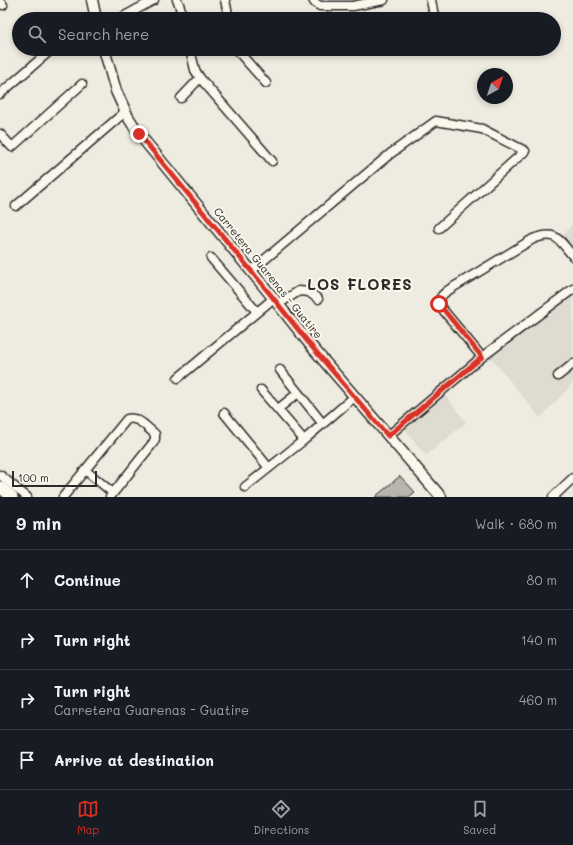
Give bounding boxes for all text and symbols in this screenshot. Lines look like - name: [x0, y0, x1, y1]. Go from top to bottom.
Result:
- search box: [12, 12, 561, 56]
- icon: search: [26, 23, 48, 45]
- text: Search here: [58, 24, 149, 44]
- north arrow: [477, 68, 513, 104]
- route end: [130, 125, 148, 143]
- street label: Carretera Guarenas - Guatire: [211, 204, 326, 342]
- district label: LOS FLORES: [307, 274, 413, 294]
- route start: [430, 295, 448, 313]
- scale bar: [12, 469, 97, 488]
- text: 100 m: [18, 470, 49, 485]
- text: 9 min: [16, 512, 61, 534]
- text: Walk · 680 m: [475, 515, 557, 532]
- icon: ahead: [16, 569, 38, 591]
- text: Continue: [54, 570, 121, 590]
- text: 80 m: [527, 571, 557, 588]
- icon: right: [16, 629, 38, 651]
- text: Turn right: [54, 630, 131, 650]
- text: 140 m: [521, 631, 557, 648]
- text: Turn right: [54, 681, 131, 701]
- icon: right: [16, 689, 38, 711]
- text: 460 m: [519, 691, 557, 708]
- text: Carretera Guarenas - Guatire: [54, 701, 249, 718]
- icon: arrive: [16, 749, 38, 771]
- text: Arrive at destination: [54, 750, 214, 770]
- tab: Map: [77, 798, 99, 837]
- tab: Directions: [253, 798, 309, 837]
- tab: Saved: [463, 798, 496, 837]

